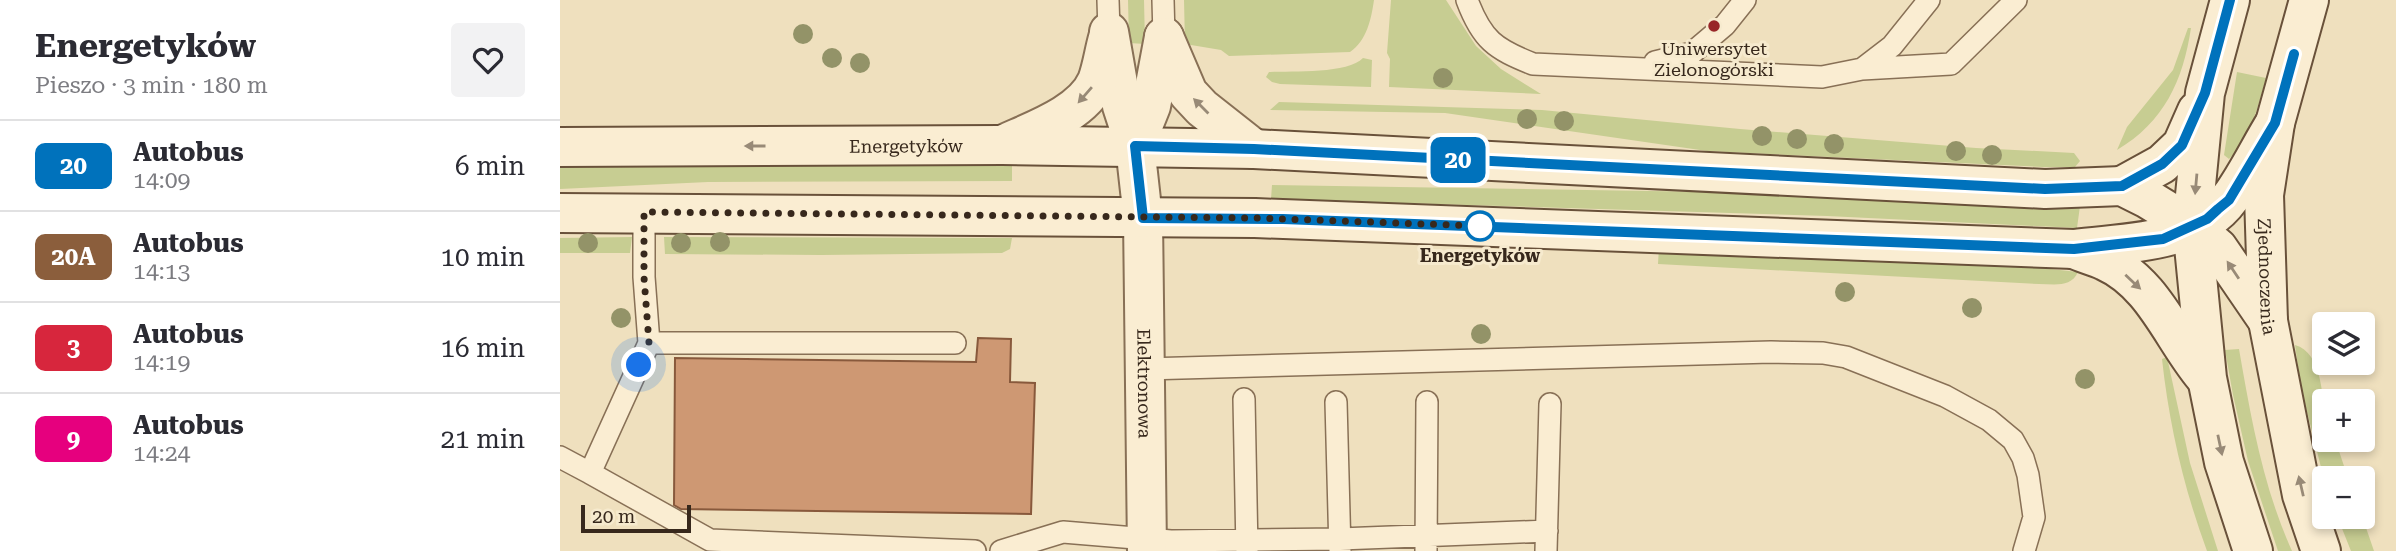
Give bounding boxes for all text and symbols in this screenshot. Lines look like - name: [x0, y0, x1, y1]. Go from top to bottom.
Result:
- marker: Uniwersytet Zielonogórski: [1706, 18, 1722, 34]
- button: heart: [451, 23, 525, 97]
- text: Energetyków: [35, 26, 256, 65]
- place label: Uniwersytet Zielonogórski: [1654, 38, 1774, 80]
- text: Pieszo · 3 min · 180 m: [35, 72, 268, 99]
- one-way arrow: [1077, 86, 1093, 104]
- one-way arrow: [1193, 99, 1210, 115]
- street label: Energetyków: [849, 135, 963, 156]
- text: Autobus: [133, 137, 244, 167]
- line badge: 20: [1426, 137, 1490, 183]
- one-way arrow: [744, 140, 766, 152]
- text: 20: [1445, 146, 1471, 174]
- text: 6 min: [455, 151, 525, 181]
- text: 20: [60, 152, 87, 180]
- text: 14:09: [133, 167, 190, 194]
- one-way arrow: [2190, 173, 2201, 195]
- marker: Energetyków: [1465, 211, 1495, 241]
- street label: Zjednoczenia: [2254, 218, 2281, 337]
- text: Autobus: [133, 228, 244, 258]
- text: 10 min: [441, 242, 525, 272]
- text: 20A: [51, 243, 96, 271]
- place label: Energetyków: [1420, 245, 1541, 266]
- text: 14:13: [133, 258, 190, 285]
- one-way arrow: [2227, 260, 2240, 280]
- one-way arrow: [2124, 273, 2141, 289]
- map controls: [2312, 312, 2375, 529]
- button: layers: [2312, 312, 2375, 375]
- text: Autobus: [133, 319, 244, 349]
- street label: Elektronowa: [1134, 328, 1156, 439]
- text: 16 min: [441, 333, 525, 363]
- text: 3: [67, 334, 80, 362]
- your location: [621, 347, 656, 382]
- text: 14:19: [133, 349, 190, 376]
- button: +: [2312, 389, 2375, 452]
- text: Autobus: [133, 410, 244, 440]
- text: 21 min: [441, 424, 525, 454]
- text: 9: [67, 425, 80, 453]
- one-way arrow: [2215, 434, 2226, 456]
- text: 14:24: [133, 440, 190, 467]
- button: −: [2312, 466, 2375, 529]
- one-way arrow: [2295, 475, 2306, 497]
- scale bar: [581, 502, 691, 534]
- text: 20 m: [592, 505, 635, 528]

